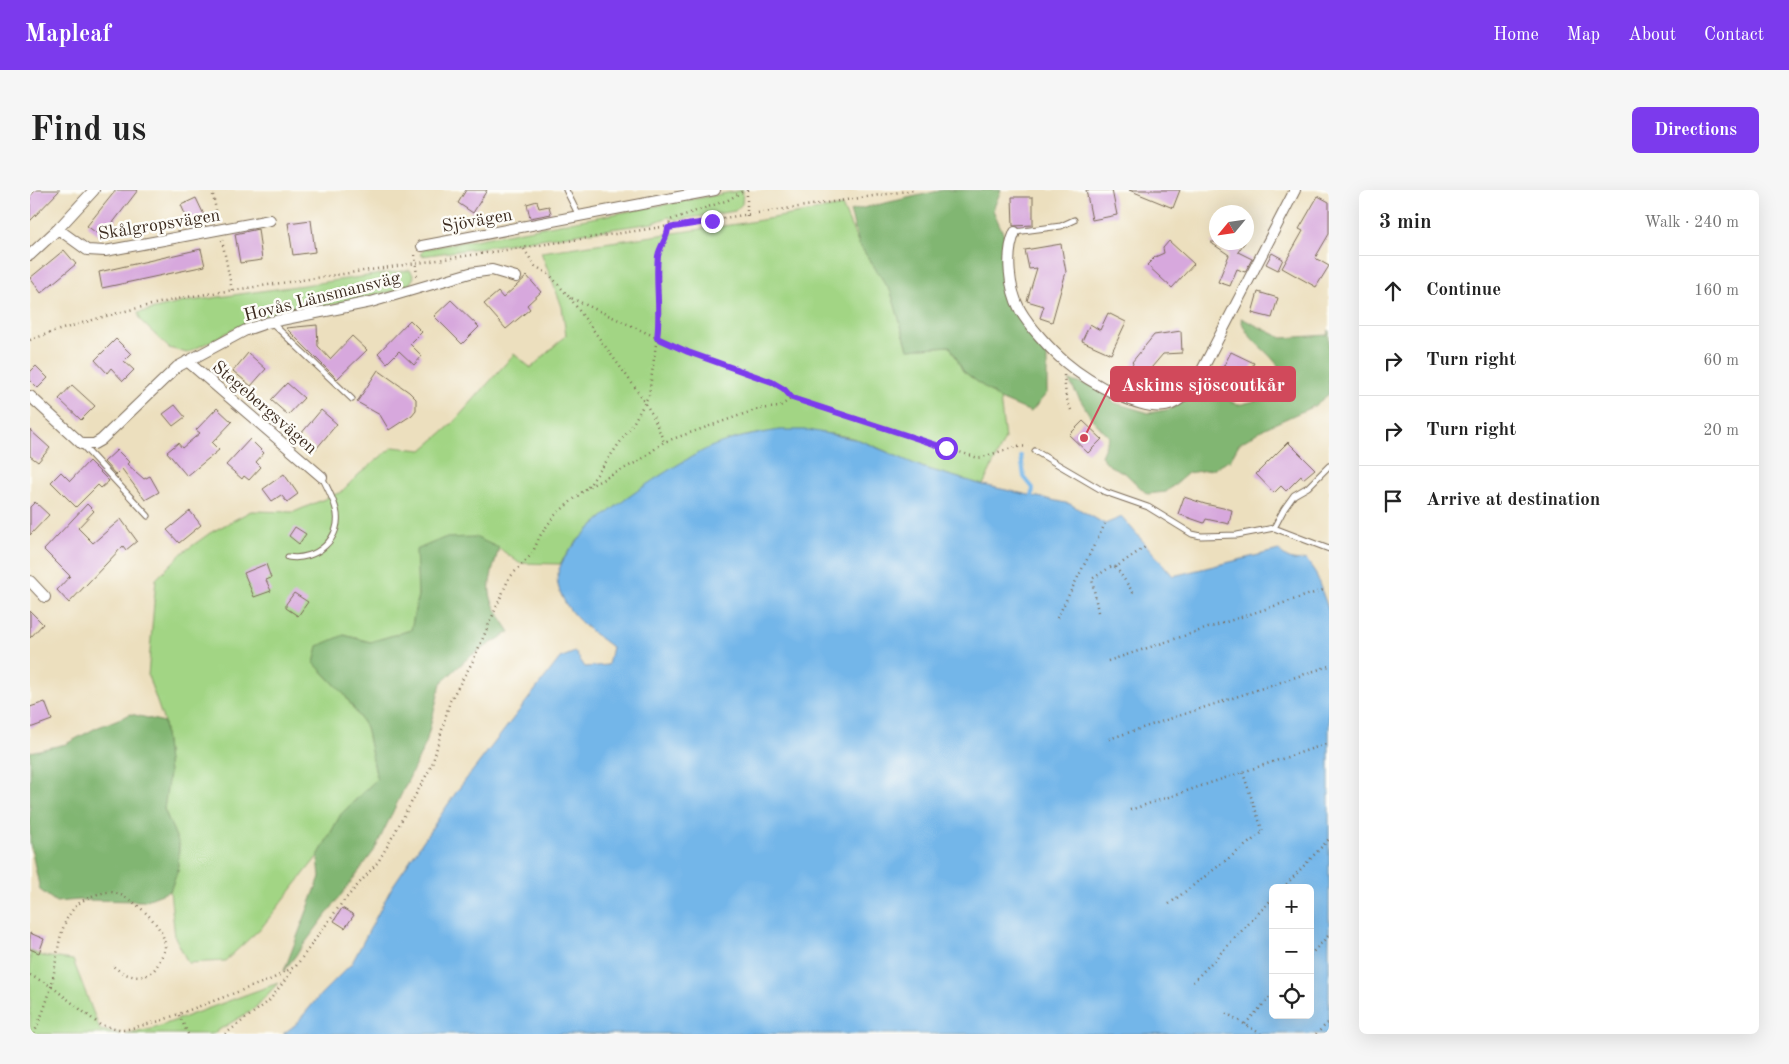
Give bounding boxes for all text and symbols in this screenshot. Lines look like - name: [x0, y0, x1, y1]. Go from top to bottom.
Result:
- text: Mapleaf: [25, 23, 111, 47]
- text: Home: [1493, 26, 1539, 44]
- text: Map: [1567, 26, 1600, 44]
- text: About: [1628, 26, 1676, 44]
- text: Contact: [1704, 26, 1764, 44]
- button: Directions: [1632, 107, 1759, 153]
- text: Find us: [30, 113, 146, 148]
- north arrow: [1209, 205, 1254, 250]
- street label: Skålgropsvägen: [97, 206, 222, 244]
- street label: Sjövägen: [441, 206, 514, 236]
- route end: [701, 210, 724, 233]
- text: 3 min: [1379, 212, 1432, 233]
- text: Walk · 240 m: [1644, 215, 1739, 231]
- street label: Hovås Länsmansväg: [242, 269, 403, 325]
- icon: ahead: [1379, 277, 1407, 305]
- text: Continue: [1426, 281, 1501, 300]
- text: 160 m: [1694, 283, 1739, 299]
- icon: right: [1379, 347, 1407, 375]
- text: Turn right: [1426, 351, 1516, 370]
- text: 60 m: [1703, 353, 1739, 369]
- street label: Stegebergsvägen: [209, 358, 320, 458]
- callout: Askims sjöscoutkår: [1111, 367, 1295, 401]
- text: Askims sjöscoutkår: [1121, 377, 1285, 396]
- icon: right: [1379, 417, 1407, 445]
- text: Turn right: [1426, 421, 1516, 440]
- text: 20 m: [1703, 423, 1739, 439]
- route start: [935, 437, 958, 460]
- icon: arrive: [1379, 487, 1407, 515]
- text: Arrive at destination: [1426, 491, 1600, 510]
- map controls: [1269, 884, 1314, 1019]
- button: +: [1269, 884, 1314, 929]
- button: −: [1269, 929, 1314, 974]
- button: locate: [1269, 974, 1314, 1019]

